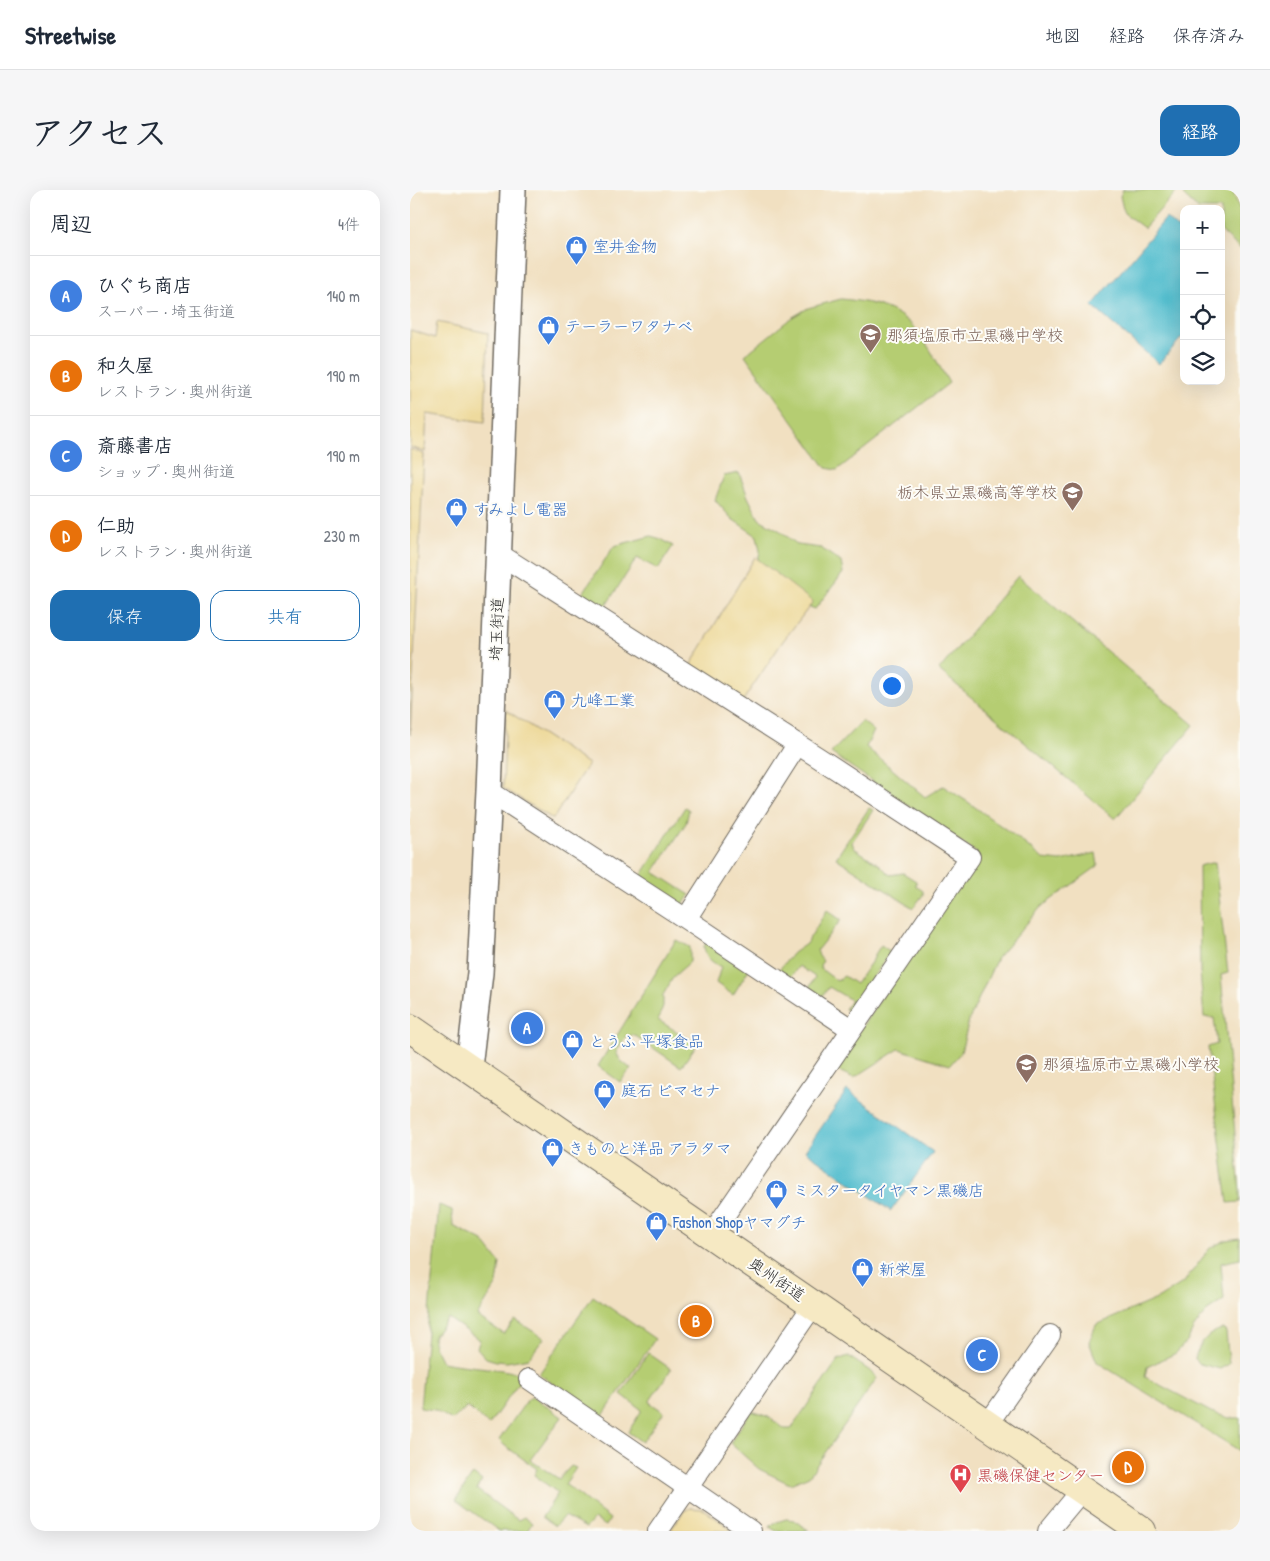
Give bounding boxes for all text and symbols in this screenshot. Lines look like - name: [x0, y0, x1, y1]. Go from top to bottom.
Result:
- text: Streetwise: [25, 19, 116, 51]
- text: 地図: [1045, 23, 1081, 48]
- text: 経路: [1109, 23, 1145, 48]
- text: 保存済み: [1173, 23, 1245, 48]
- button: 経路: [1160, 105, 1240, 156]
- text: アクセス: [30, 109, 168, 156]
- map controls: [1180, 205, 1225, 385]
- button: +: [1180, 205, 1225, 250]
- text: 周辺: [50, 209, 92, 238]
- text: 4件: [338, 213, 360, 235]
- shop icon: 室井金物: [565, 234, 589, 265]
- place label: 室井金物: [593, 235, 657, 257]
- button: −: [1180, 250, 1225, 295]
- text: ひぐち商店: [97, 272, 192, 298]
- text: A: [62, 285, 70, 307]
- text: 140 m: [326, 285, 360, 307]
- button: locate: [1180, 295, 1225, 340]
- text: スーパー · 埼玉街道: [97, 300, 235, 322]
- shop icon: テーラーワタナベ: [537, 314, 561, 345]
- place label: テーラーワタナベ: [565, 315, 693, 337]
- school or university icon: 那須塩原市立黒磯中学校: [859, 323, 883, 354]
- place label: 那須塩原市立黒磯中学校: [887, 324, 1063, 346]
- button: layers: [1180, 340, 1225, 385]
- text: 和久屋: [97, 352, 154, 378]
- text: B: [62, 365, 70, 387]
- text: 190 m: [327, 365, 360, 387]
- text: レストラン · 奥州街道: [97, 380, 253, 402]
- text: 斎藤書店: [97, 432, 173, 458]
- text: C: [62, 445, 70, 467]
- text: 190 m: [327, 445, 360, 467]
- text: ショップ · 奥州街道: [97, 460, 235, 482]
- school or university icon: 栃木県立黒磯高等学校: [1061, 480, 1085, 511]
- place label: 栃木県立黒磯高等学校: [897, 481, 1057, 503]
- shop icon: すみよし電器: [445, 497, 469, 528]
- place label: すみよし電器: [473, 498, 568, 520]
- text: 仁助: [97, 512, 135, 538]
- text: D: [62, 525, 70, 547]
- text: 230 m: [324, 525, 360, 547]
- text: レストラン · 奥州街道: [97, 540, 253, 562]
- button: 保存: [50, 590, 200, 641]
- button: 共有: [210, 590, 360, 641]
- street label: 埼玉街道: [484, 597, 508, 661]
- your location: [879, 673, 905, 699]
- shop icon: 九峰工業: [543, 688, 567, 719]
- place label: 九峰工業: [571, 689, 635, 711]
- pin: A: [511, 1009, 543, 1047]
- shop icon: とうふ 平塚食品: [561, 1029, 585, 1060]
- place label: とうふ 平塚食品: [589, 1030, 704, 1052]
- school or university icon: 那須塩原市立黒磯小学校: [1015, 1052, 1039, 1083]
- place label: 那須塩原市立黒磯小学校: [1043, 1053, 1219, 1075]
- shop icon: 庭石 ビマセナ: [593, 1078, 617, 1109]
- place label: 庭石 ビマセナ: [621, 1079, 721, 1101]
- shop icon: きものと洋品 アラタマ: [540, 1136, 564, 1167]
- place label: きものと洋品 アラタマ: [568, 1137, 732, 1159]
- shop icon: ミスタータイヤマン黒磯店: [765, 1178, 789, 1209]
- place label: ミスタータイヤマン黒磯店: [793, 1179, 984, 1201]
- shop icon: Fashon Shopヤマグチ: [645, 1210, 669, 1241]
- place label: Fashon Shopヤマグチ: [672, 1211, 807, 1233]
- street label: 奥州街道: [744, 1252, 810, 1306]
- shop icon: 新栄屋: [851, 1257, 875, 1288]
- place label: 新栄屋: [879, 1258, 927, 1280]
- pin: B: [680, 1302, 712, 1340]
- pin: C: [966, 1336, 998, 1374]
- pin: D: [1112, 1448, 1144, 1486]
- hospital icon: 黒磯保健センター: [949, 1463, 973, 1494]
- place label: 黒磯保健センター: [977, 1464, 1104, 1486]

